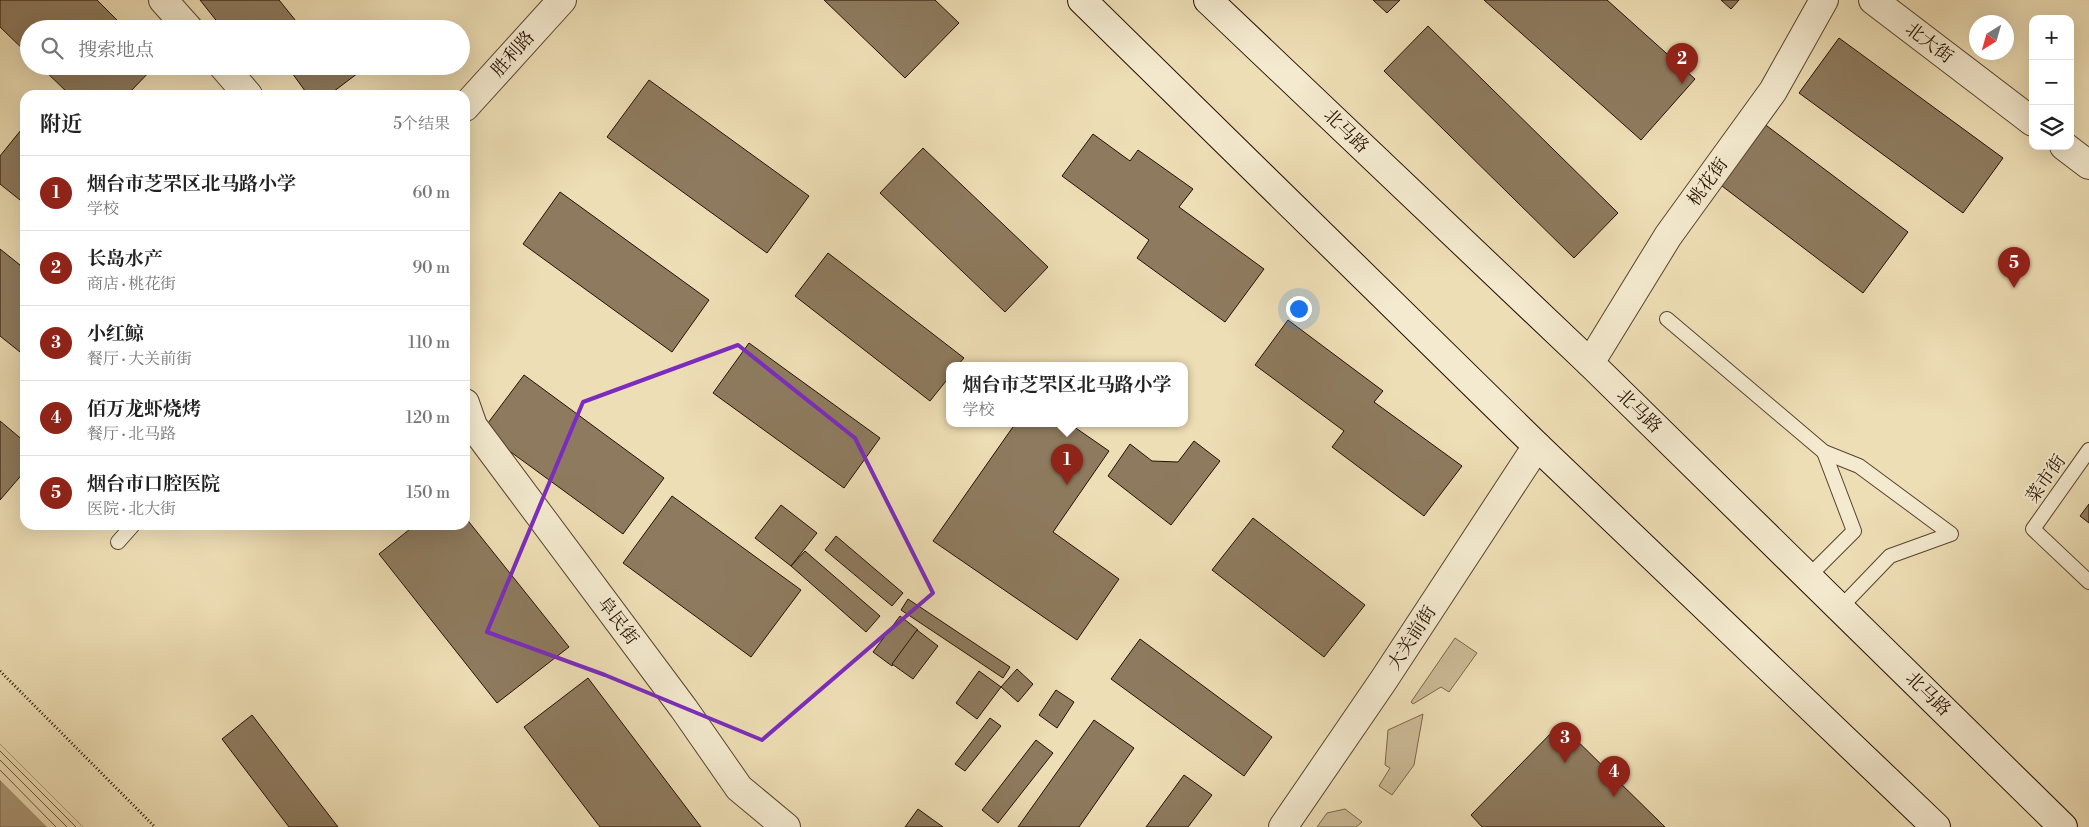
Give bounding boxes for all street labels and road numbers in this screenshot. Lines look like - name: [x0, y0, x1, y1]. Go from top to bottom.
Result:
- street label: 北大街: [1901, 18, 1957, 68]
- street label: 胜利路: [486, 26, 540, 82]
- street label: 北马路: [1319, 104, 1373, 158]
- street label: 桃花街: [1683, 153, 1733, 211]
- street label: 北马路: [1612, 384, 1666, 438]
- street label: 菜市街: [2021, 450, 2071, 508]
- street label: 阜民街: [593, 593, 643, 649]
- street label: 大关前街: [1383, 602, 1441, 674]
- street label: 北马路: [1901, 667, 1955, 721]

